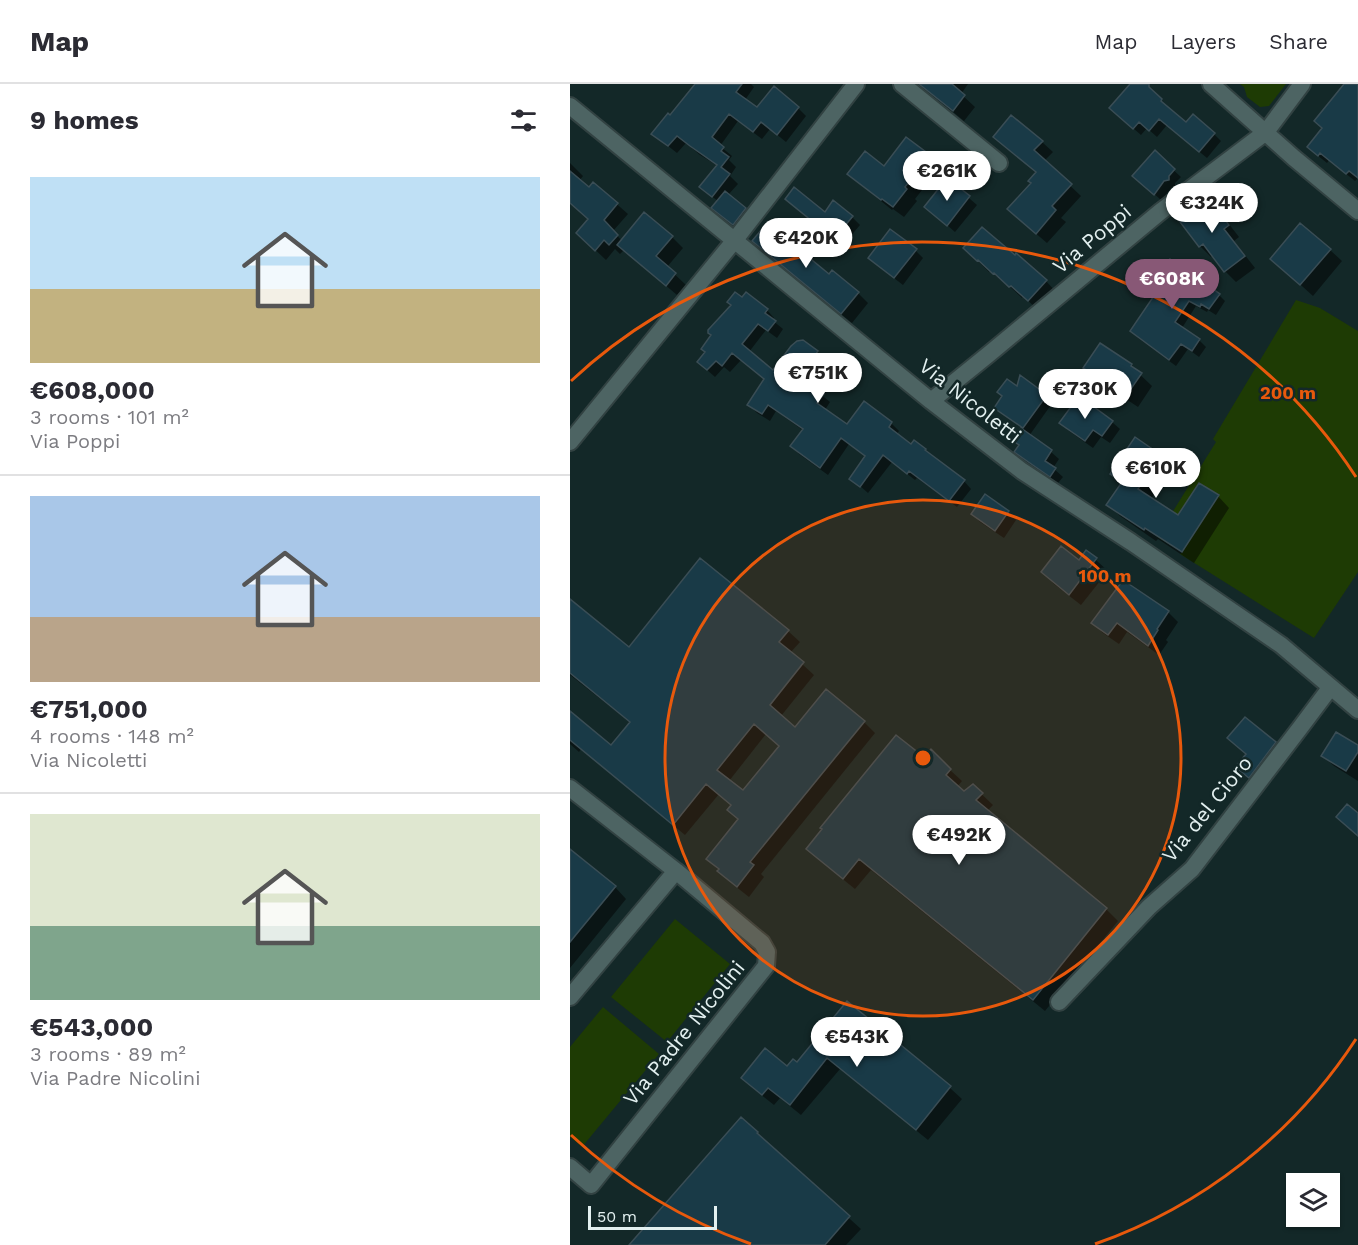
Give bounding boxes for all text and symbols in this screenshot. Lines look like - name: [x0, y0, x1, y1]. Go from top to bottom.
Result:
- text: Map: [30, 25, 89, 58]
- text: Map: [1094, 29, 1137, 54]
- text: Layers: [1170, 29, 1236, 54]
- text: Share: [1269, 29, 1328, 54]
- icon: filters: [507, 104, 540, 137]
- text: 9 homes: [30, 105, 139, 135]
- pin: €261K: [905, 151, 989, 202]
- text: €261K: [917, 158, 977, 182]
- pin: €324K: [1170, 183, 1254, 234]
- text: €324K: [1180, 190, 1244, 214]
- street label: Via Poppi: [1047, 199, 1136, 279]
- icon: home: [231, 216, 339, 324]
- pin: €420K: [764, 218, 848, 269]
- text: €420K: [773, 225, 839, 249]
- pin: €608K: [1130, 259, 1214, 310]
- text: €608K: [1139, 266, 1205, 290]
- pin: €751K: [776, 353, 860, 404]
- street label: Via Nicoletti: [914, 353, 1027, 448]
- text: €751K: [788, 360, 848, 384]
- pin: €730K: [1043, 369, 1127, 420]
- text: €608,000: [30, 375, 155, 405]
- text: €730K: [1053, 376, 1117, 400]
- text: 200 m: [1260, 382, 1316, 403]
- text: 3 rooms · 101 m²: [30, 405, 189, 429]
- text: Via Poppi: [30, 429, 120, 453]
- pin: €610K: [1114, 448, 1198, 499]
- text: €610K: [1125, 455, 1187, 479]
- icon: home: [231, 535, 339, 643]
- text: 100 m: [1078, 565, 1132, 586]
- text: €751,000: [30, 694, 148, 724]
- text: 4 rooms · 148 m²: [30, 724, 194, 748]
- text: Via Nicoletti: [30, 748, 147, 772]
- centre of rings: [913, 748, 933, 768]
- street label: Via del Cioro: [1156, 751, 1257, 867]
- pin: €492K: [917, 815, 1001, 866]
- text: €492K: [926, 822, 992, 846]
- icon: home: [231, 853, 339, 961]
- street label: Via Padre Nicolini: [618, 955, 750, 1110]
- text: €543,000: [30, 1012, 153, 1042]
- pin: €543K: [815, 1017, 899, 1068]
- text: €543K: [825, 1024, 889, 1048]
- text: 3 rooms · 89 m²: [30, 1042, 186, 1066]
- text: Via Padre Nicolini: [30, 1066, 201, 1090]
- map controls: [1286, 1173, 1340, 1227]
- button: layers: [1286, 1173, 1340, 1227]
- scale bar: [588, 1203, 717, 1230]
- text: 50 m: [597, 1207, 637, 1226]

